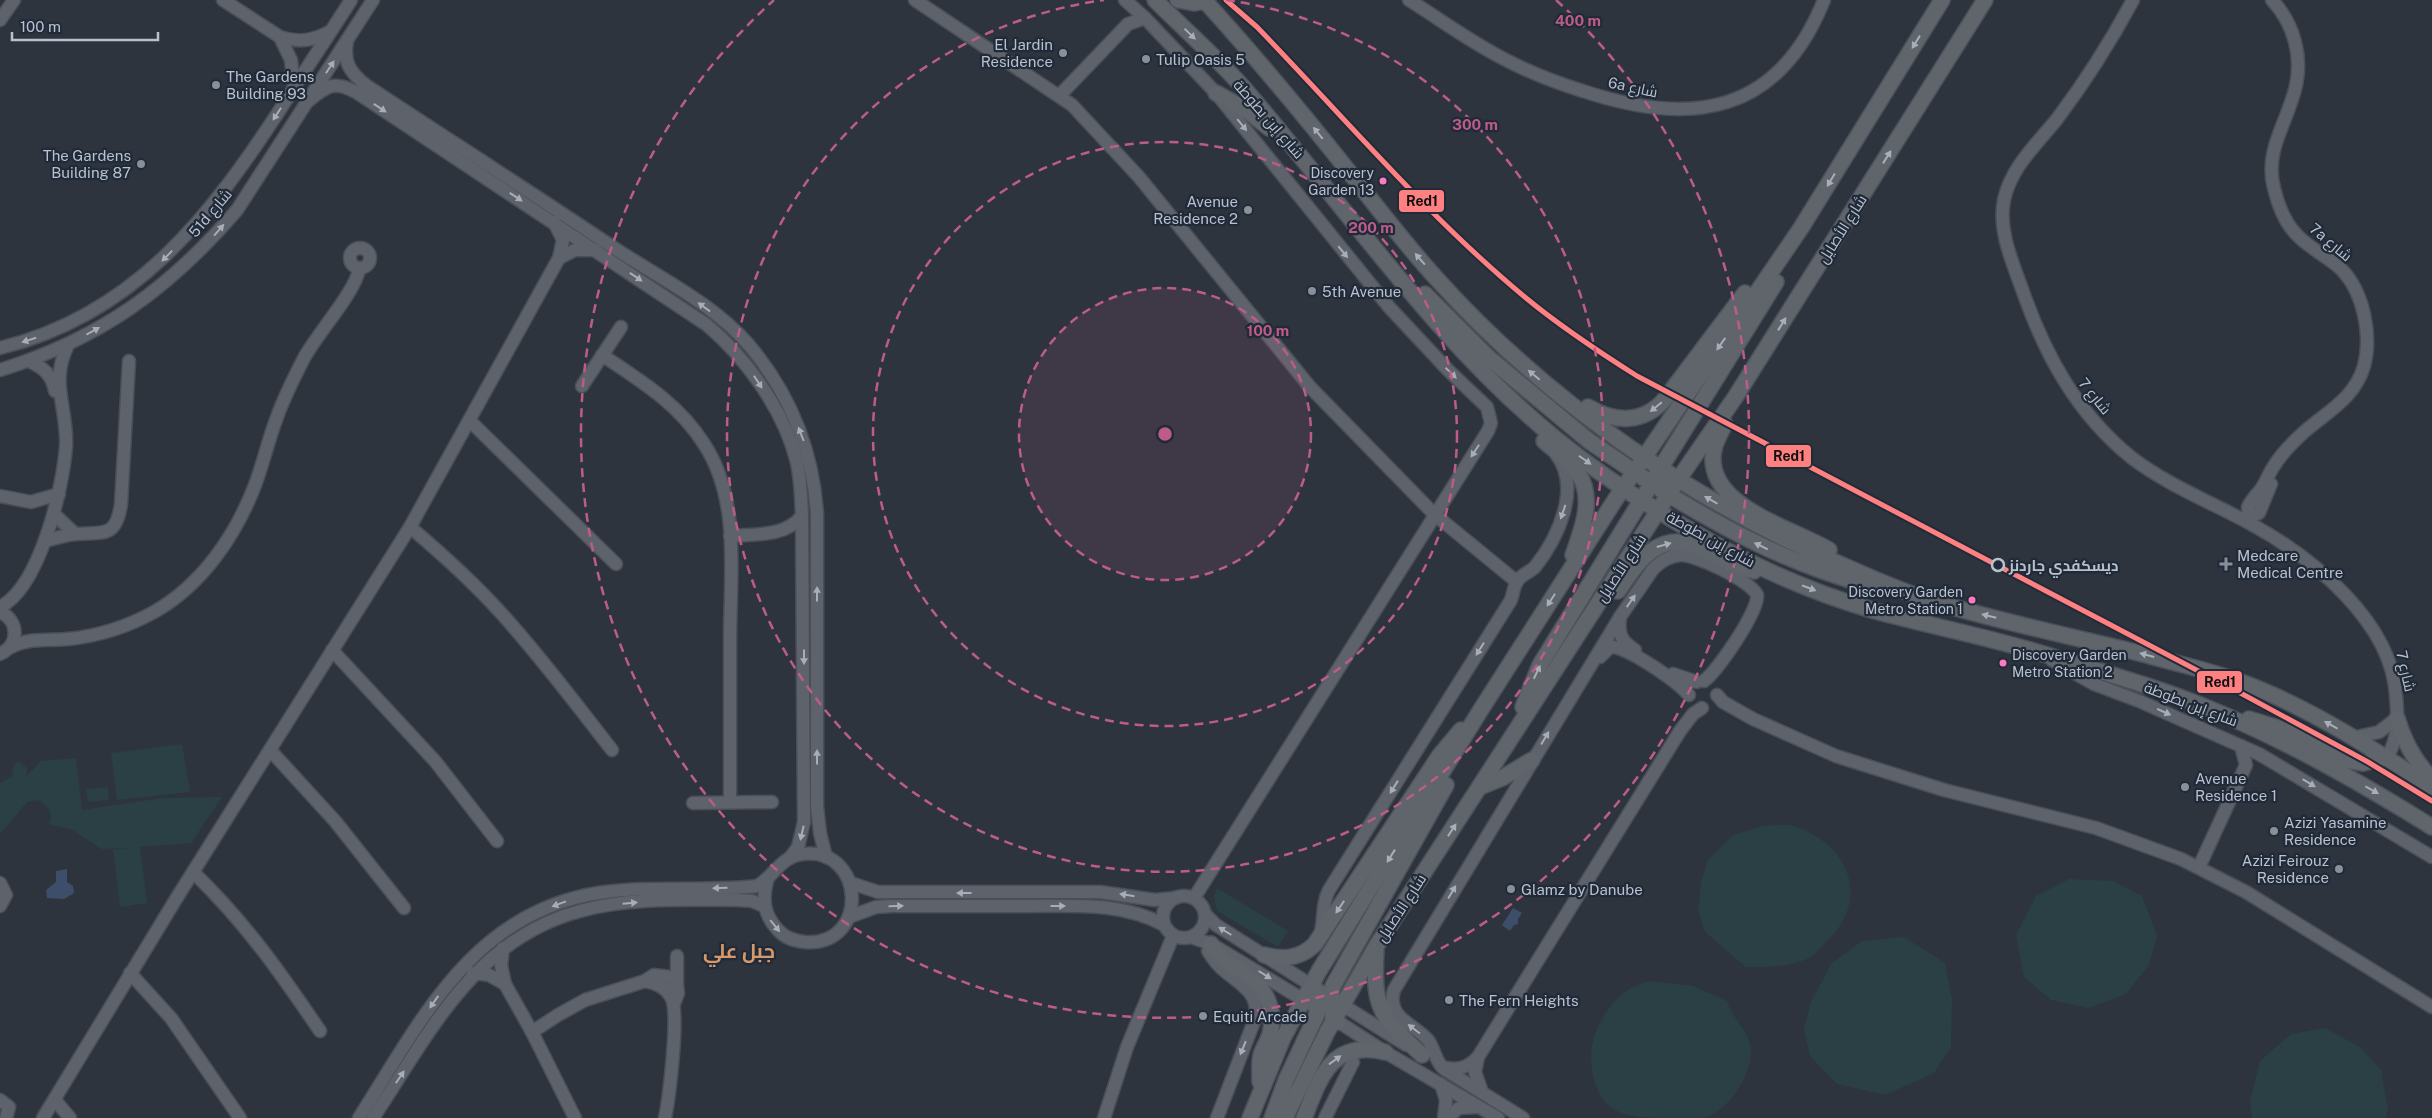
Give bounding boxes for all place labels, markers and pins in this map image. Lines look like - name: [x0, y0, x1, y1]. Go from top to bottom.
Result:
- place label: El Jardin Residence: [981, 36, 1053, 70]
- marker: El Jardin Residence: [1057, 47, 1069, 59]
- place label: Tulip Oasis 5: [1156, 51, 1245, 68]
- marker: Tulip Oasis 5: [1140, 53, 1152, 65]
- place label: The Gardens Building 93: [226, 68, 314, 102]
- marker: The Gardens Building 93: [210, 79, 222, 91]
- place label: The Gardens Building 87: [43, 147, 131, 181]
- marker: The Gardens Building 87: [135, 158, 147, 170]
- place label: Discovery Garden 13: [1308, 165, 1374, 198]
- marker: Discovery Garden 13: [1378, 176, 1388, 186]
- place label: Avenue Residence 2: [1153, 193, 1238, 227]
- marker: Avenue Residence 2: [1242, 204, 1254, 216]
- place label: 5th Avenue: [1322, 283, 1401, 300]
- marker: 5th Avenue: [1306, 285, 1318, 297]
- centre of rings: [1156, 425, 1174, 443]
- place label: Medcare Medical Centre: [2237, 547, 2343, 581]
- place label: ديسكفدي جاردنز: [2008, 557, 2119, 578]
- marker: Medcare Medical Centre: [2219, 557, 2233, 571]
- marker: ديسكفدي جاردنز: [1991, 558, 2005, 572]
- place label: Discovery Garden Metro Station 1: [1848, 584, 1963, 617]
- marker: Discovery Garden Metro Station 1: [1967, 595, 1977, 605]
- place label: Discovery Garden Metro Station 2: [2012, 647, 2127, 680]
- marker: Discovery Garden Metro Station 2: [1998, 658, 2008, 668]
- place label: Avenue Residence 1: [2195, 770, 2277, 804]
- marker: Avenue Residence 1: [2179, 781, 2191, 793]
- place label: Azizi Yasamine Residence: [2284, 814, 2386, 848]
- marker: Azizi Yasamine Residence: [2268, 825, 2280, 837]
- place label: Azizi Feirouz Residence: [2242, 852, 2329, 886]
- marker: Azizi Feirouz Residence: [2333, 863, 2345, 875]
- place label: Glamz by Danube: [1521, 881, 1643, 898]
- marker: Glamz by Danube: [1505, 883, 1517, 895]
- place label: The Fern Heights: [1459, 992, 1579, 1009]
- marker: The Fern Heights: [1443, 994, 1455, 1006]
- place label: Equiti Arcade: [1213, 1008, 1307, 1025]
- marker: Equiti Arcade: [1197, 1010, 1209, 1022]

